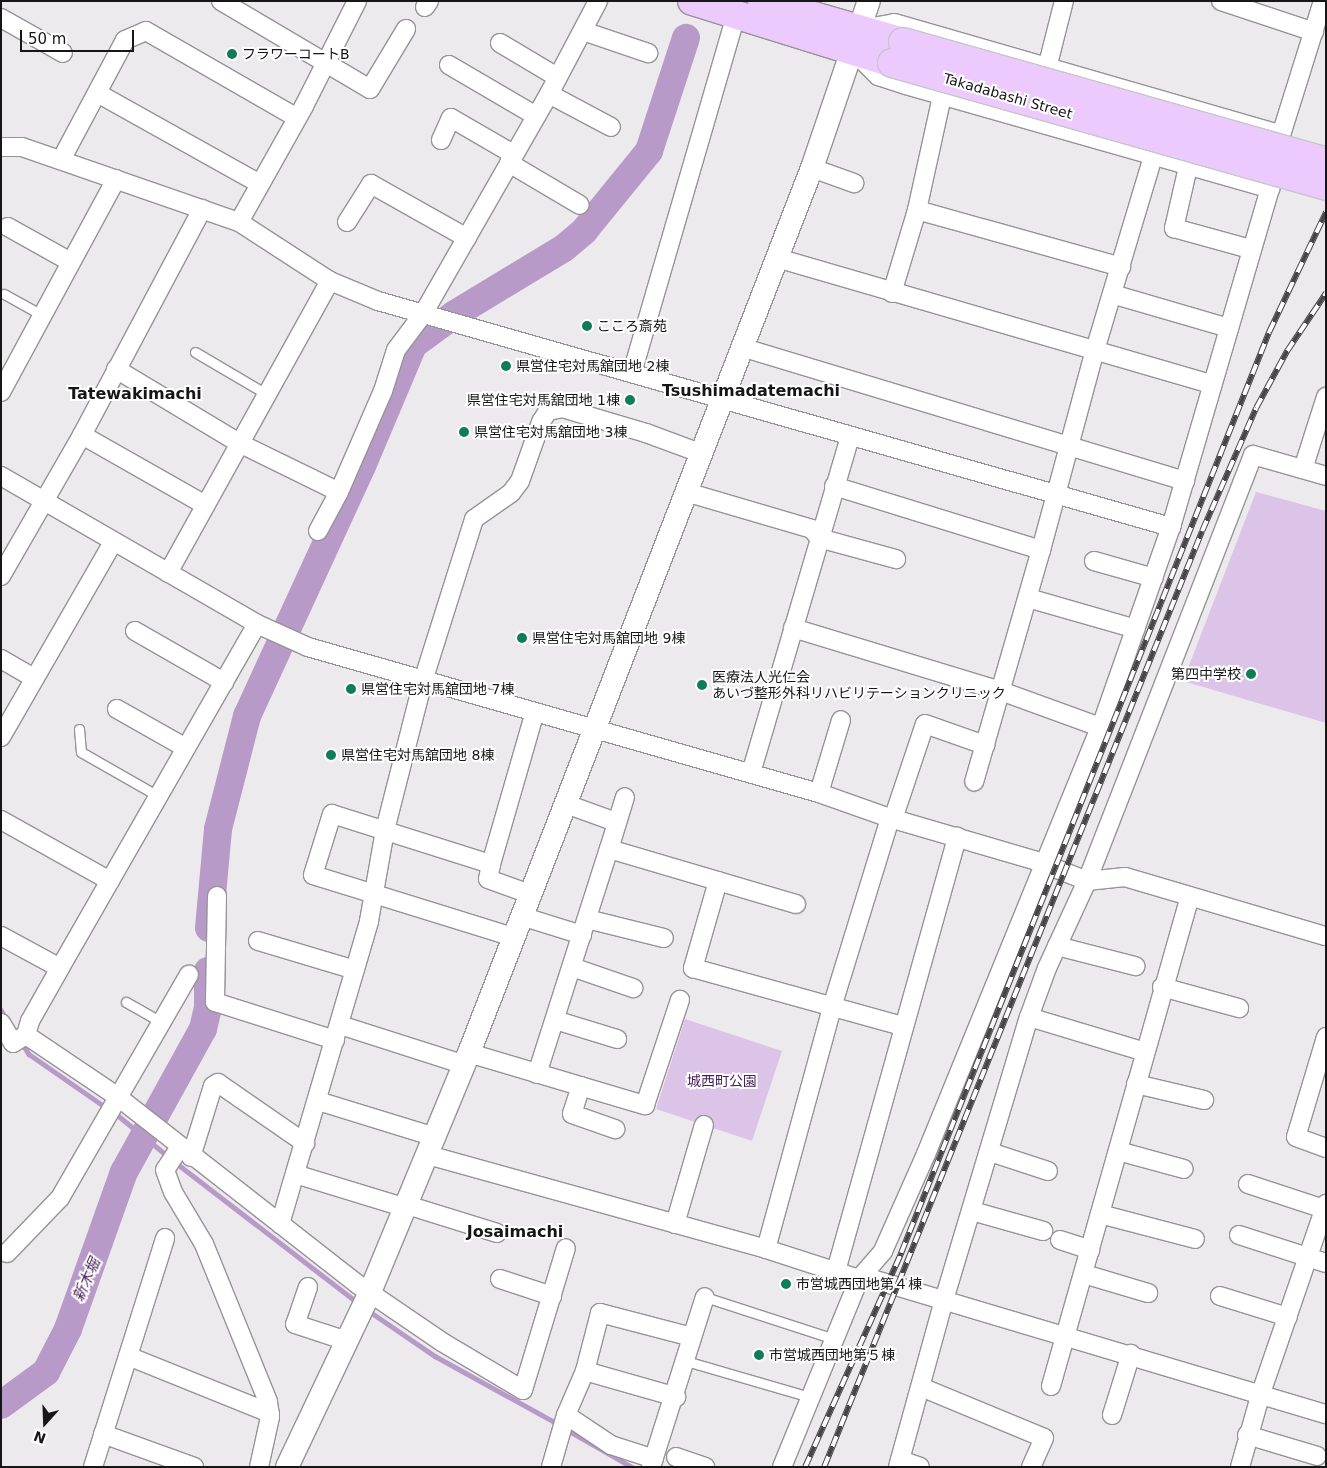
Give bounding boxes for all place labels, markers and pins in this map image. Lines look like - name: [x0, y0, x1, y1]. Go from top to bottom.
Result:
- place label: フラワーコートB: [242, 46, 350, 62]
- marker: フラワーコートB: [226, 48, 238, 60]
- place label: こころ斎苑: [597, 318, 667, 334]
- marker: こころ斎苑: [581, 320, 593, 332]
- place label: 県営住宅対馬舘団地 2棟: [516, 358, 669, 374]
- marker: 県営住宅対馬舘団地 2棟: [500, 360, 512, 372]
- place label: 県営住宅対馬舘団地 1棟: [467, 392, 620, 408]
- marker: 県営住宅対馬舘団地 1棟: [624, 394, 636, 406]
- place label: 県営住宅対馬舘団地 3棟: [474, 424, 627, 440]
- marker: 県営住宅対馬舘団地 3棟: [458, 426, 470, 438]
- place label: 県営住宅対馬舘団地 9棟: [532, 630, 685, 646]
- marker: 県営住宅対馬舘団地 9棟: [516, 632, 528, 644]
- place label: 第四中学校: [1171, 666, 1241, 682]
- marker: 第四中学校: [1245, 668, 1257, 680]
- place label: 医療法人光仁会 あいづ整形外科リハビリテーションクリニック: [712, 669, 1006, 702]
- marker: 医療法人光仁会 あいづ整形外科リハビリテーションクリニック: [696, 679, 708, 691]
- place label: 県営住宅対馬舘団地 7棟: [361, 681, 514, 697]
- marker: 県営住宅対馬舘団地 7棟: [345, 683, 357, 695]
- place label: 県営住宅対馬舘団地 8棟: [341, 747, 494, 763]
- marker: 県営住宅対馬舘団地 8棟: [325, 749, 337, 761]
- place label: 市営城西団地第４棟: [796, 1276, 922, 1292]
- marker: 市営城西団地第４棟: [780, 1278, 792, 1290]
- place label: 市営城西団地第５棟: [769, 1347, 895, 1363]
- marker: 市営城西団地第５棟: [753, 1349, 765, 1361]

